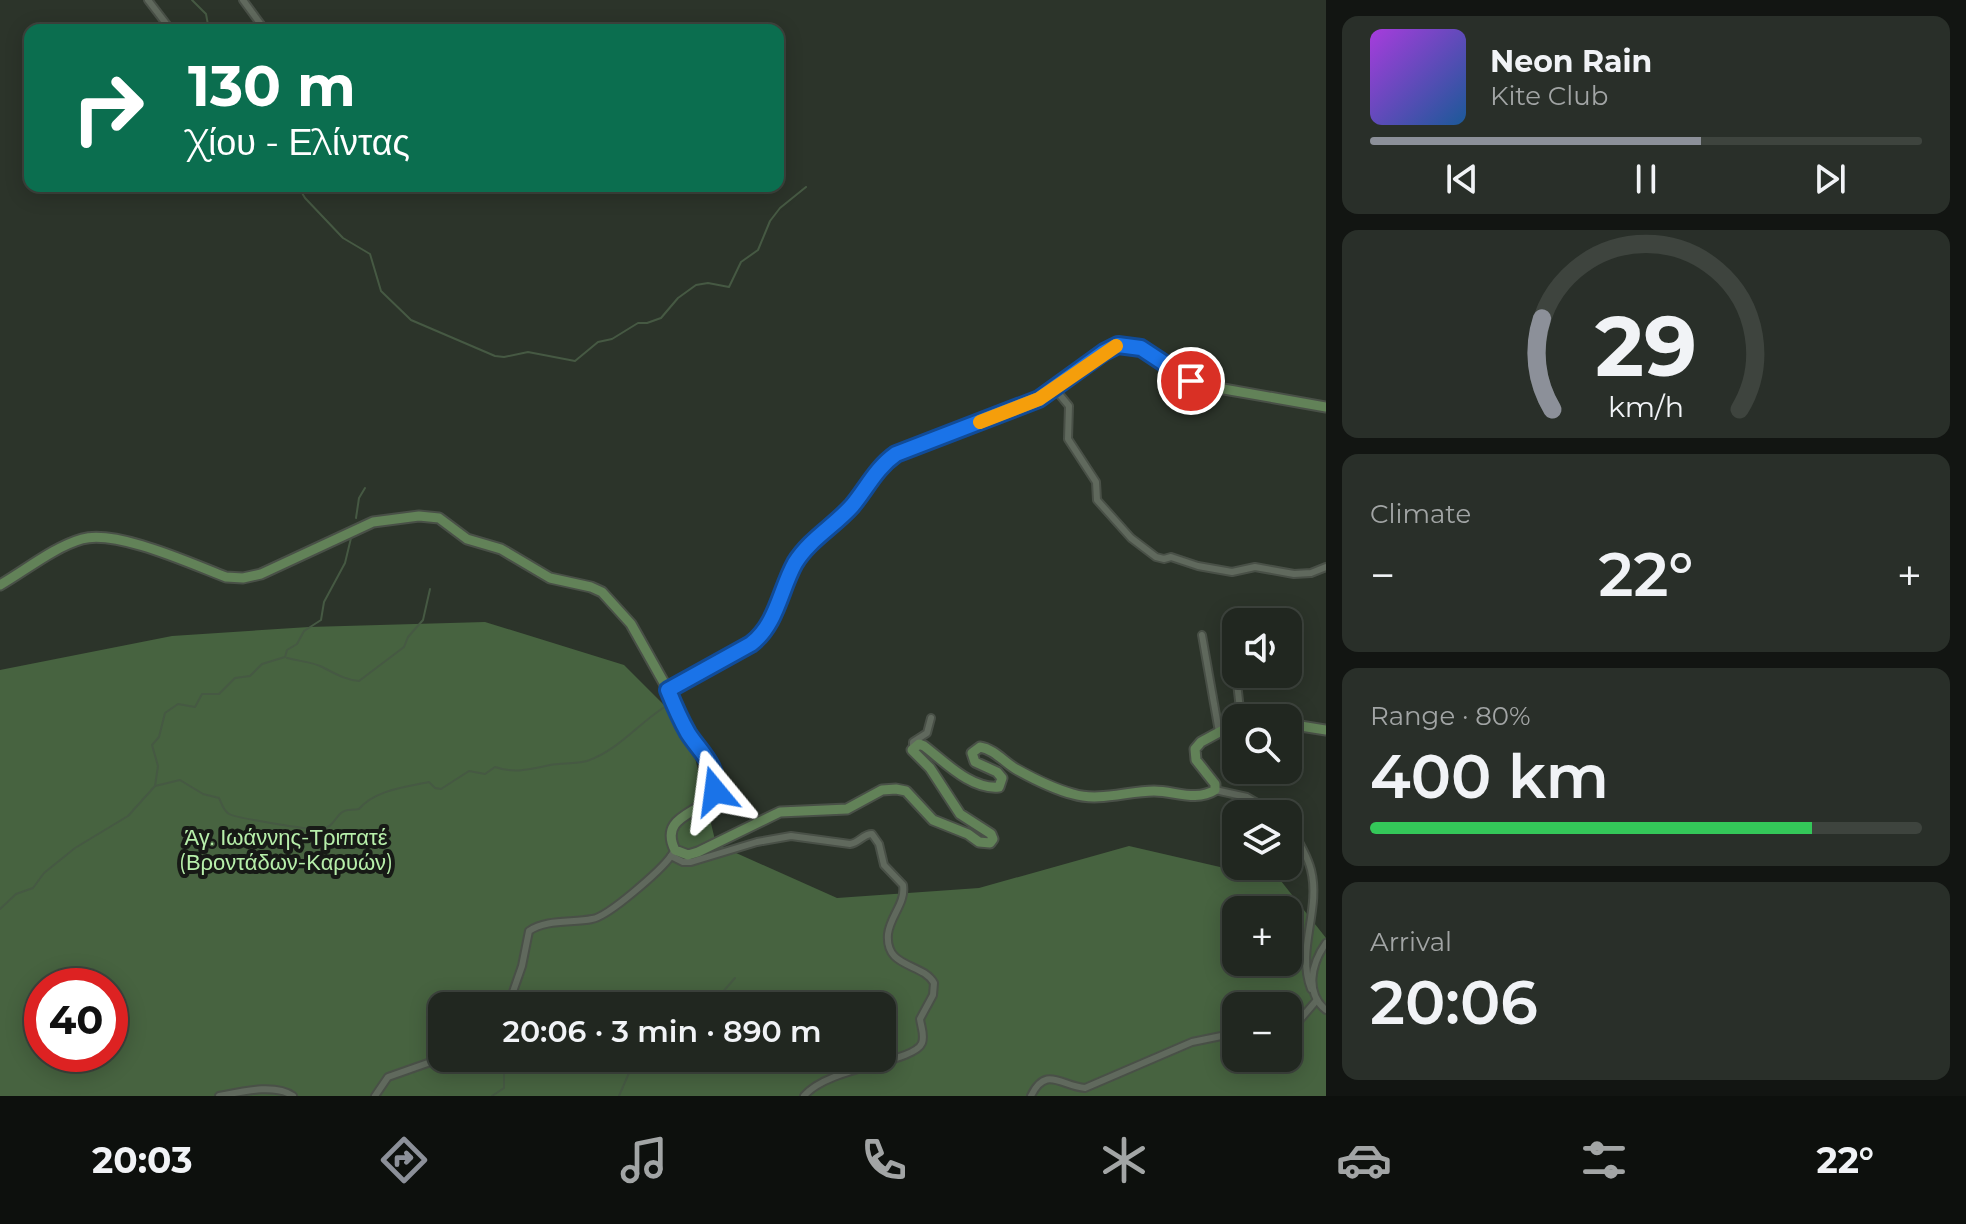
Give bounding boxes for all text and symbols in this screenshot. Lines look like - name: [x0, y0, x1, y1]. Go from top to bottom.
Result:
- text: Neon Rain: [1490, 43, 1652, 80]
- text: 130 m: [188, 52, 356, 120]
- icon: right: [56, 56, 160, 160]
- text: Kite Club: [1490, 80, 1608, 112]
- text: Χίου - Ελίντας: [188, 120, 410, 164]
- icon: previous: [1440, 157, 1484, 201]
- icon: pause: [1624, 157, 1668, 201]
- icon: next: [1808, 157, 1852, 201]
- text: 29: [1595, 295, 1697, 397]
- pin: [1157, 347, 1225, 415]
- icon: arrive: [1169, 359, 1213, 403]
- text: km/h: [1608, 389, 1684, 424]
- text: Climate: [1370, 498, 1471, 530]
- text: 22°: [1599, 538, 1693, 611]
- text: −: [1370, 548, 1395, 602]
- text: +: [1897, 548, 1922, 602]
- map controls: [1222, 608, 1302, 1072]
- button: sound: [1222, 608, 1302, 688]
- text: Range · 80%: [1370, 700, 1531, 732]
- button: search: [1222, 704, 1302, 784]
- text: 400 km: [1370, 740, 1609, 813]
- position arrow: [673, 749, 757, 833]
- button: layers: [1222, 800, 1302, 880]
- park label: Άγ. Ιωάννης-Τριπατέ (Βροντάδων-Καρυών): [179, 824, 393, 876]
- button: +: [1222, 896, 1302, 976]
- text: Arrival: [1370, 926, 1452, 958]
- text: 20:06: [1370, 966, 1538, 1039]
- speed limit sign: 40: [24, 968, 128, 1072]
- button: −: [1222, 992, 1302, 1072]
- text: 20:06 · 3 min · 890 m: [502, 1013, 822, 1050]
- icon: directions: [376, 1132, 432, 1188]
- icon: music: [616, 1132, 672, 1188]
- icon: phone: [856, 1132, 912, 1188]
- icon: climate: [1096, 1132, 1152, 1188]
- icon: car: [1336, 1132, 1392, 1188]
- icon: filters: [1576, 1132, 1632, 1188]
- text: 20:03: [92, 1138, 193, 1182]
- text: 22°: [1816, 1138, 1874, 1182]

